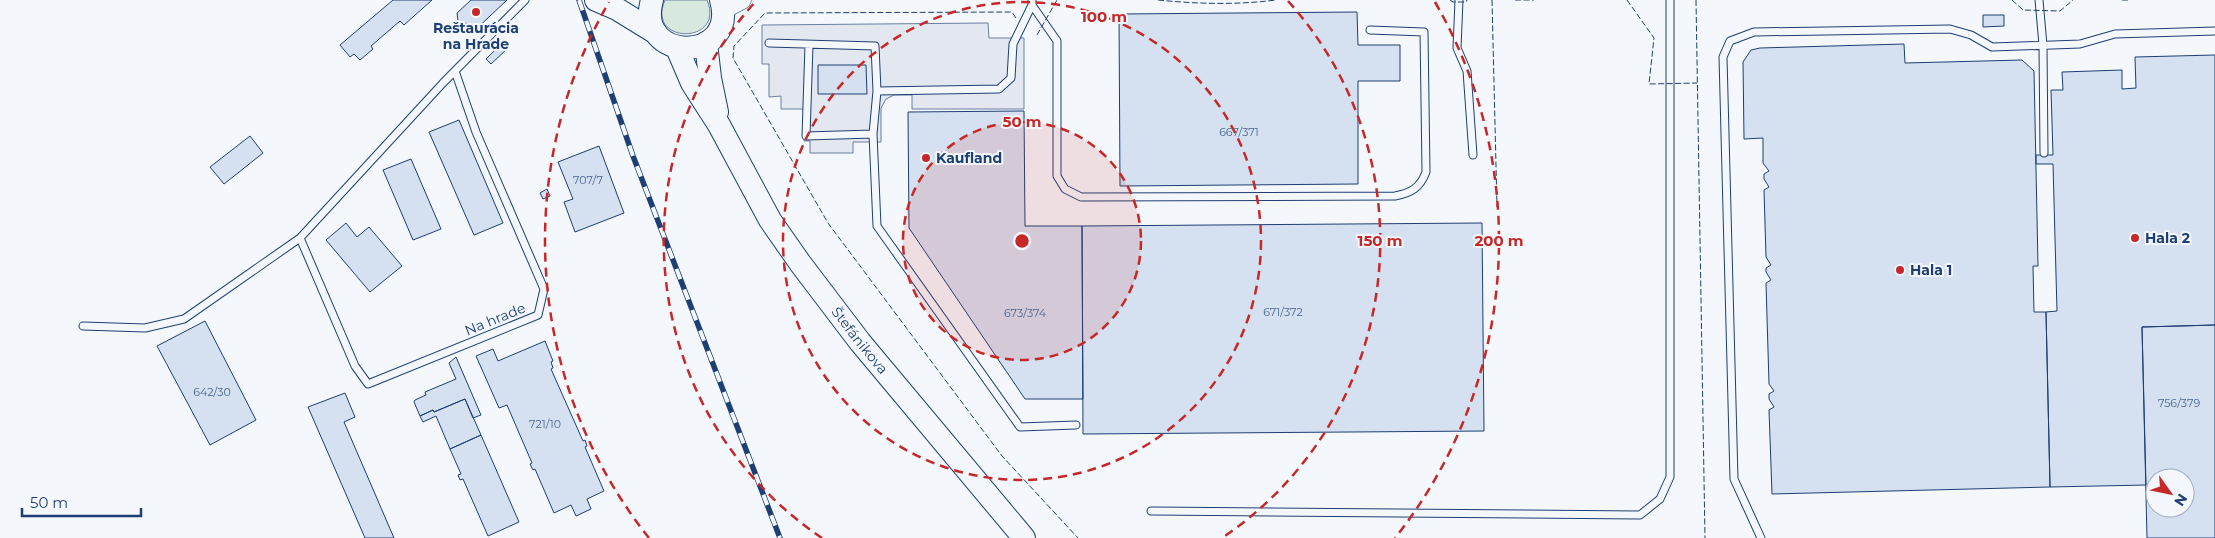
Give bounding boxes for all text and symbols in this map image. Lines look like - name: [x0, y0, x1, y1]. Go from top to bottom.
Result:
- marker: Reštaurácia na Hrade: [470, 6, 482, 18]
- text: 100 m: [1081, 7, 1127, 26]
- place label: Reštaurácia na Hrade: [433, 19, 519, 53]
- text: 50 m: [1002, 112, 1042, 131]
- house number: 667/371: [1219, 125, 1259, 139]
- place label: Kaufland: [936, 149, 1002, 167]
- marker: Kaufland: [920, 152, 932, 164]
- house number: 707/7: [573, 173, 603, 187]
- place label: Hala 2: [2145, 229, 2190, 247]
- text: 150 m: [1358, 231, 1402, 250]
- text: 200 m: [1474, 231, 1524, 250]
- centre of rings: [1013, 232, 1031, 250]
- marker: Hala 2: [2129, 232, 2141, 244]
- place label: Hala 1: [1910, 261, 1952, 279]
- marker: Hala 1: [1894, 264, 1906, 276]
- street label: Na hrade: [462, 299, 528, 339]
- street label: Štefánikova: [827, 303, 892, 378]
- house number: 671/372: [1263, 305, 1303, 319]
- house number: 673/374: [1004, 306, 1047, 320]
- house number: 642/30: [193, 385, 231, 399]
- house number: 756/379: [2158, 396, 2200, 410]
- house number: 721/10: [529, 417, 561, 431]
- north arrow: [2145, 468, 2195, 518]
- scale bar: [22, 486, 141, 518]
- text: N: [2170, 490, 2192, 510]
- text: 50 m: [30, 493, 68, 512]

